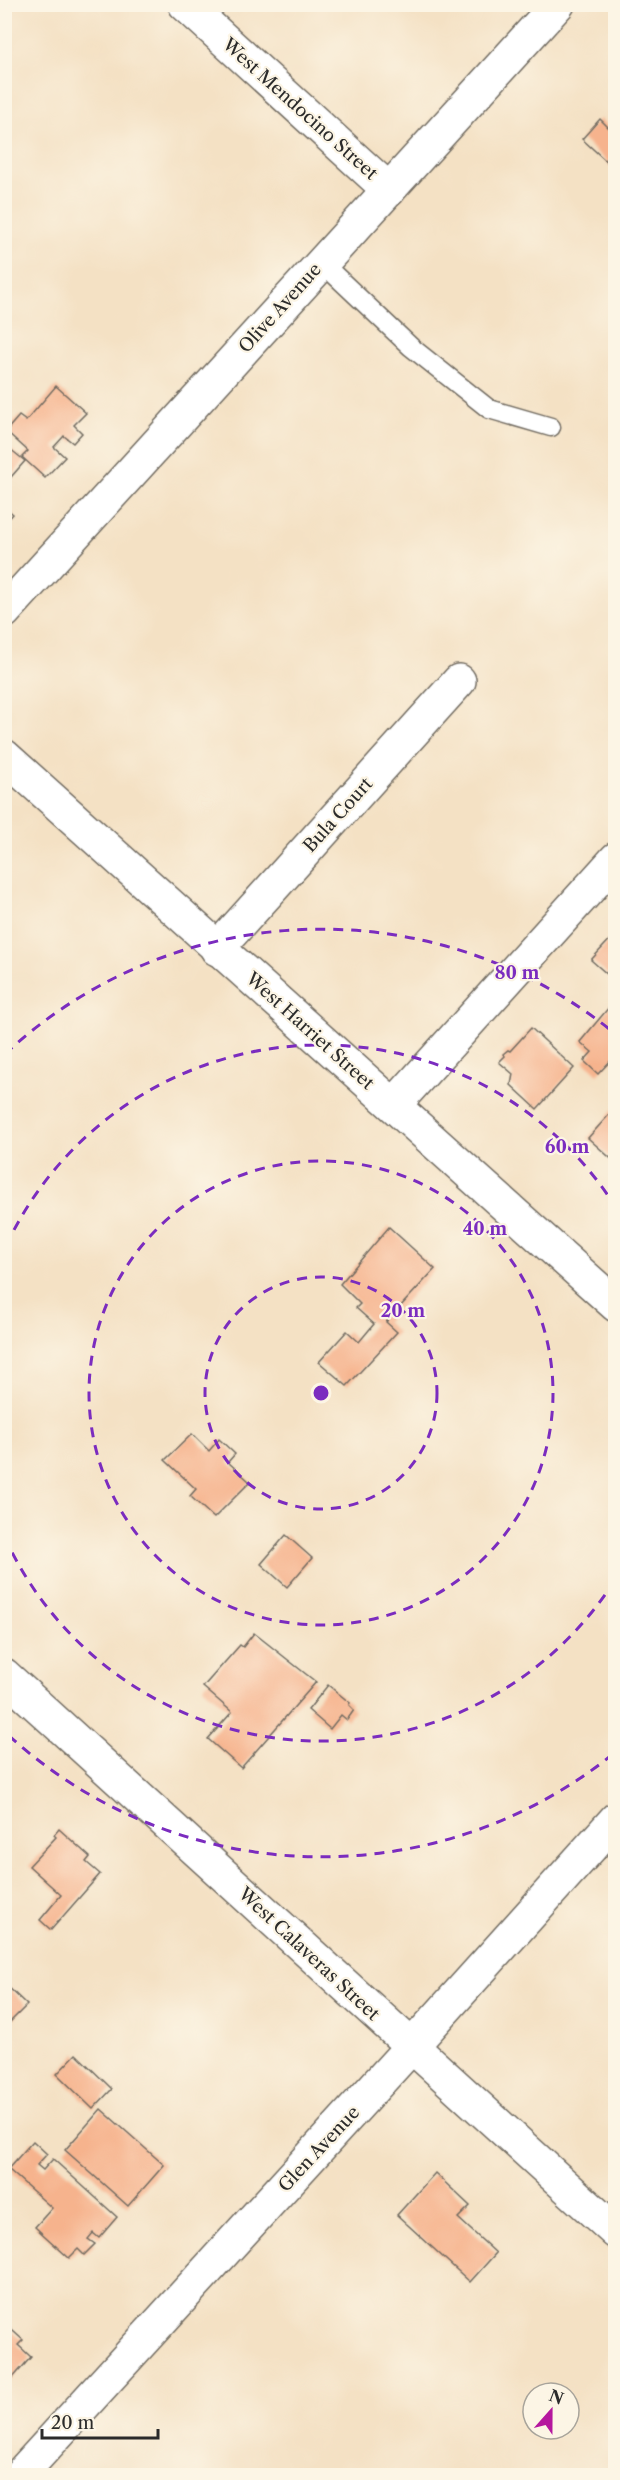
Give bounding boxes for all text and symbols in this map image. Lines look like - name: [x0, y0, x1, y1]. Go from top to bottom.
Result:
- street label: West Mendocino Street: [217, 33, 383, 185]
- street label: Olive Avenue: [234, 259, 326, 357]
- street label: Bula Court: [299, 773, 378, 857]
- text: 80 m: [494, 962, 540, 984]
- street label: West Harriet Street: [241, 967, 379, 1095]
- text: 60 m: [545, 1136, 589, 1158]
- text: 40 m: [463, 1218, 507, 1240]
- text: 20 m: [381, 1300, 425, 1322]
- centre of rings: [311, 1383, 331, 1403]
- street label: West Calaveras Street: [233, 1882, 385, 2026]
- street label: Glen Avenue: [274, 2102, 364, 2196]
- north arrow: [521, 2381, 581, 2441]
- text: N: [546, 2385, 567, 2409]
- scale bar: [42, 2402, 158, 2440]
- text: 20 m: [51, 2412, 95, 2434]

